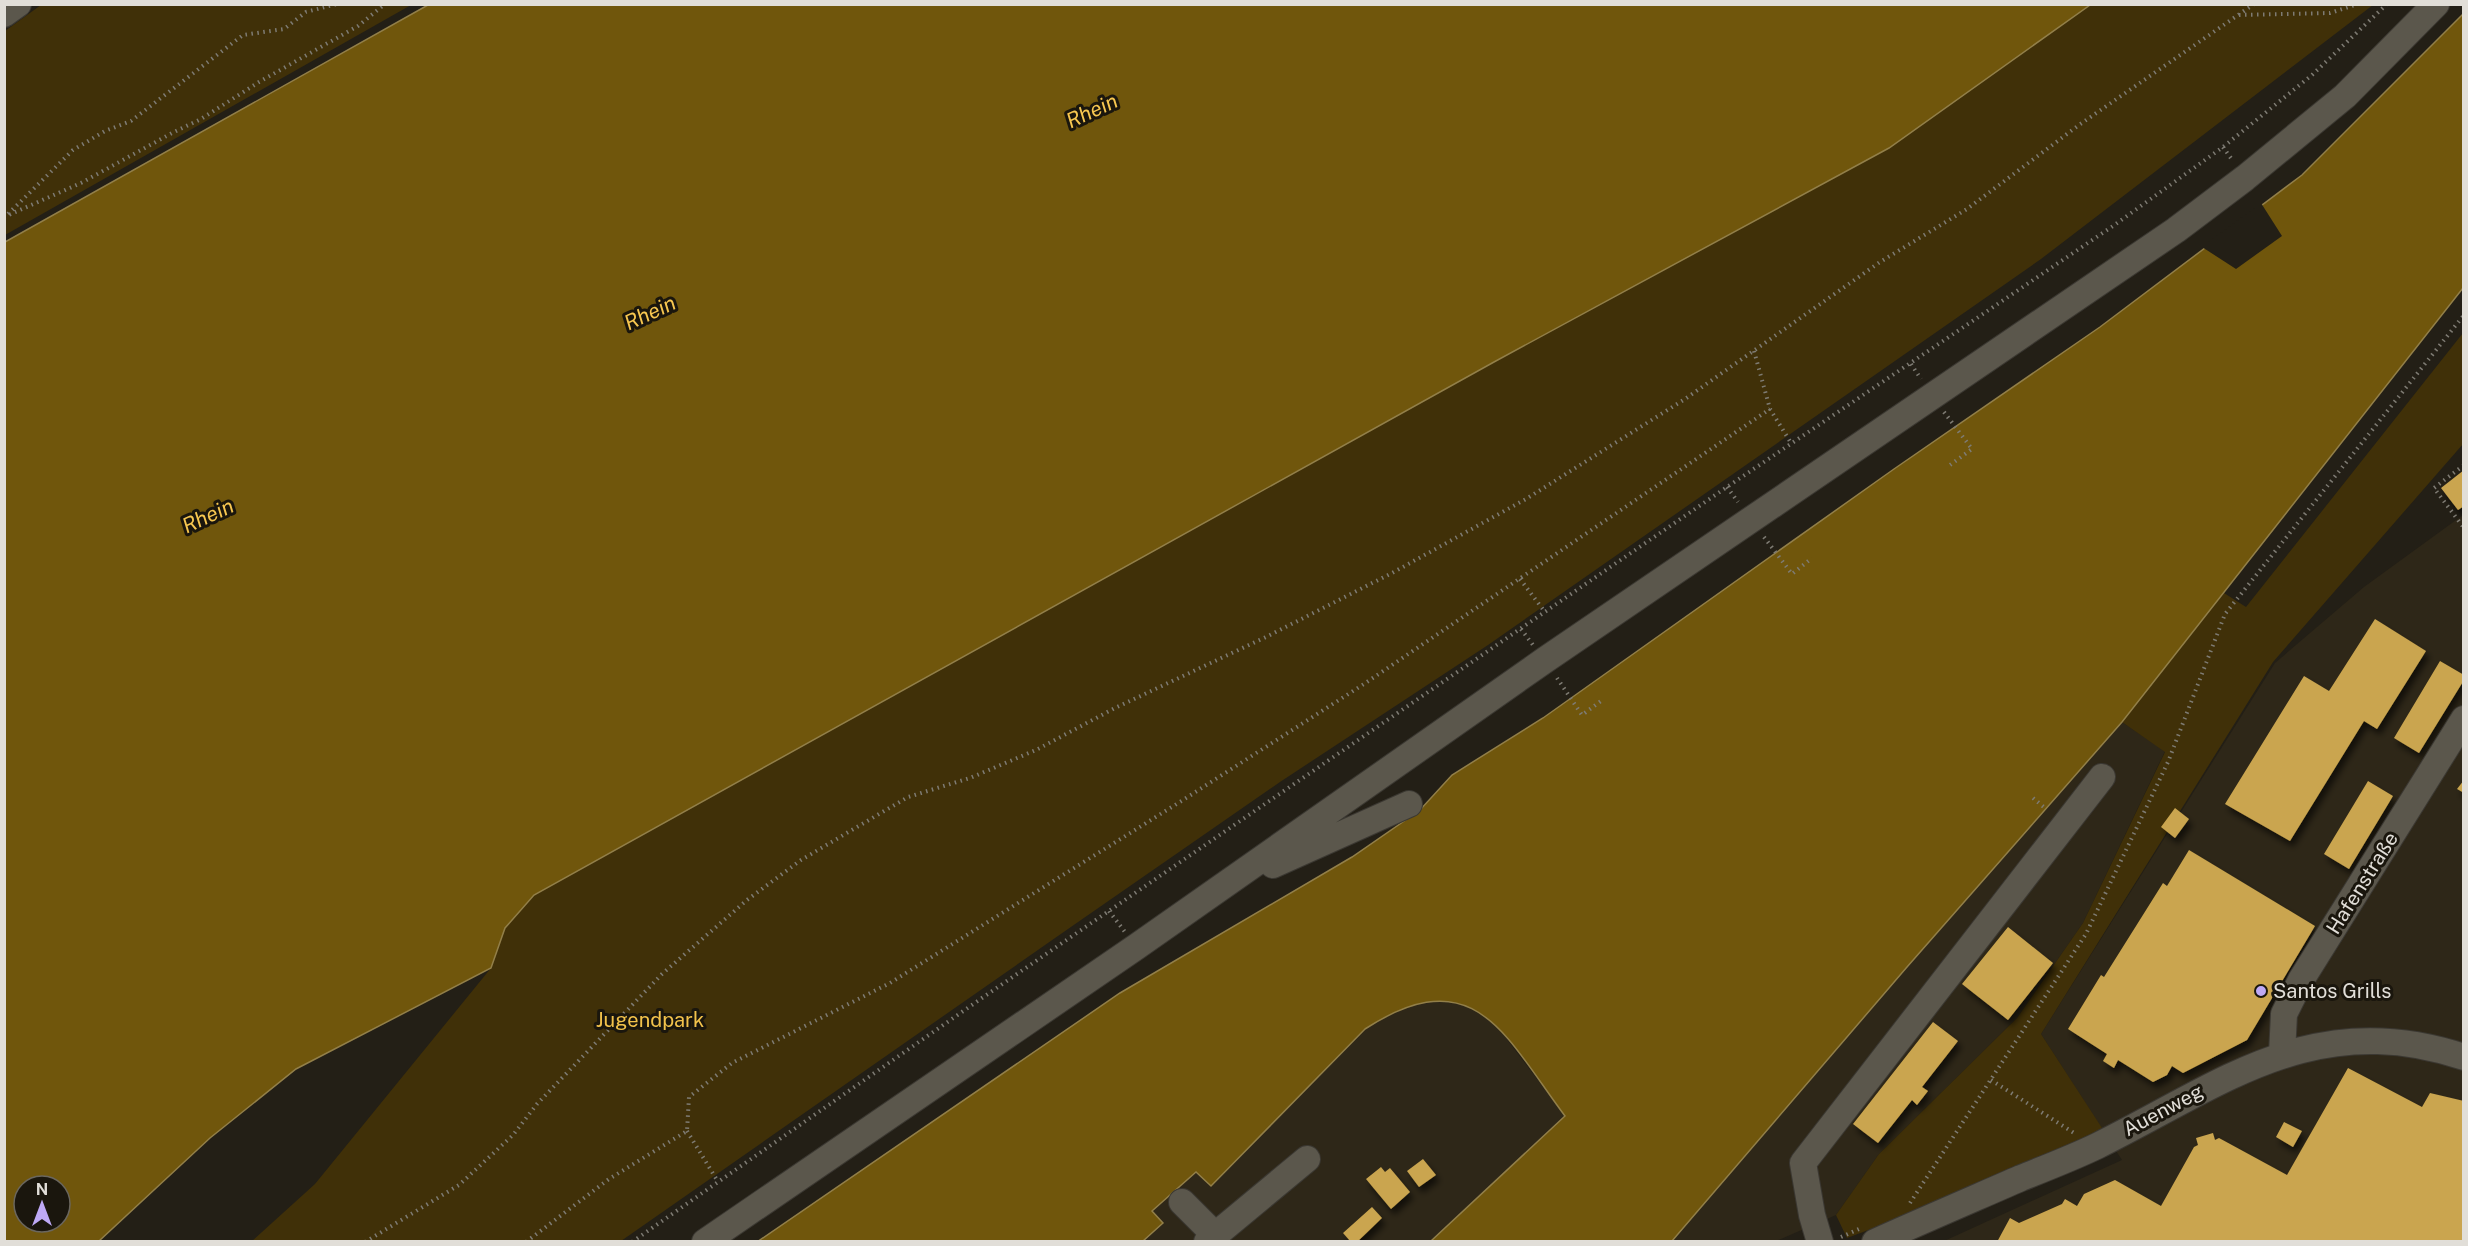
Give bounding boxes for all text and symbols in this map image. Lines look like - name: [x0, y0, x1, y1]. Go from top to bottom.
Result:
- water label: Rhein: [1062, 88, 1121, 133]
- water label: Rhein: [620, 290, 679, 335]
- water label: Rhein: [178, 493, 237, 538]
- street label: Hafenstraße: [2321, 828, 2403, 938]
- place label: Santos Grills: [2273, 979, 2391, 1003]
- marker: Santos Grills: [2254, 984, 2268, 998]
- park label: Jugendpark: [596, 1008, 704, 1032]
- street label: Auenweg: [2119, 1079, 2207, 1141]
- north arrow: [12, 1174, 72, 1234]
- text: N: [36, 1180, 48, 1199]

